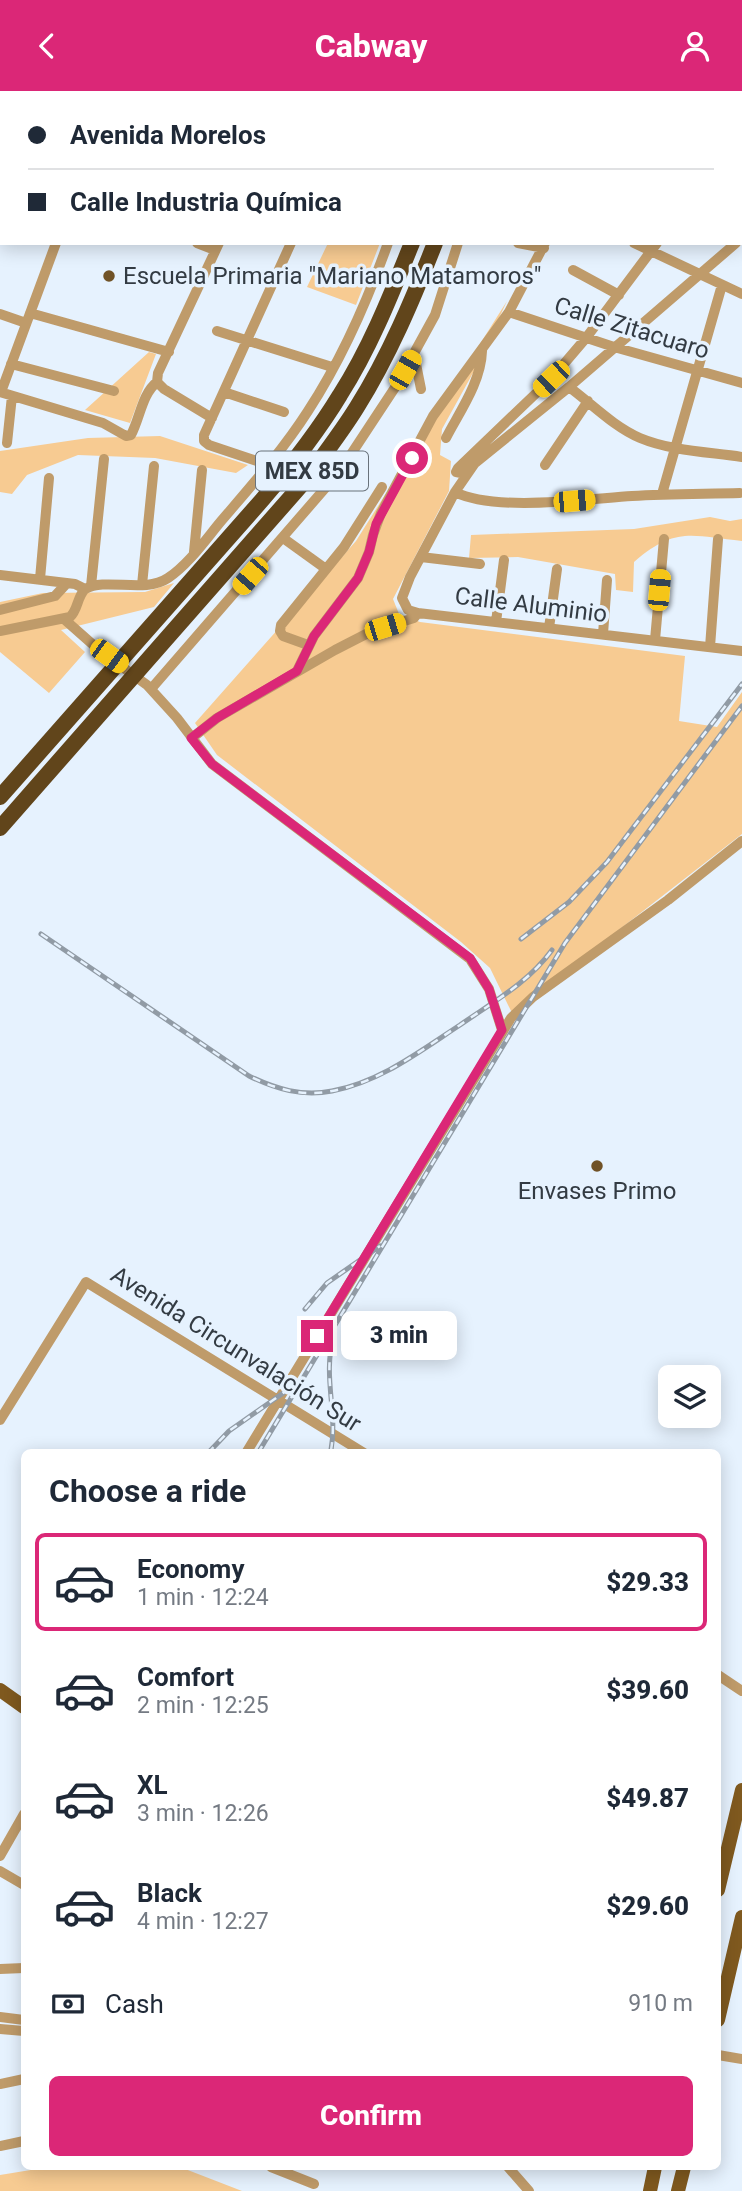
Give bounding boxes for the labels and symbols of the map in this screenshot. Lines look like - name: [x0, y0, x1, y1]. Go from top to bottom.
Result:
- place label: Escuela Primaria "Mariano Matamoros": [123, 262, 542, 290]
- marker: Escuela Primaria "Mariano Matamoros": [101, 268, 117, 284]
- street label: Calle Zitacuaro: [551, 291, 713, 365]
- car: [386, 347, 425, 393]
- car: [529, 357, 574, 401]
- route start: [396, 442, 428, 474]
- road number: MEX 85D: [256, 451, 368, 491]
- car: [553, 489, 596, 513]
- car: [229, 553, 272, 599]
- car: [647, 568, 672, 612]
- street label: Calle Aluminio: [453, 582, 609, 628]
- car: [362, 611, 409, 643]
- car: [86, 635, 133, 677]
- marker: Envases Primo: [589, 1158, 605, 1174]
- place label: Envases Primo: [518, 1177, 676, 1205]
- street label: Avenida Circunvalación Sur: [106, 1260, 366, 1438]
- callout: 3 min: [342, 1311, 457, 1361]
- route end: [301, 1320, 333, 1352]

